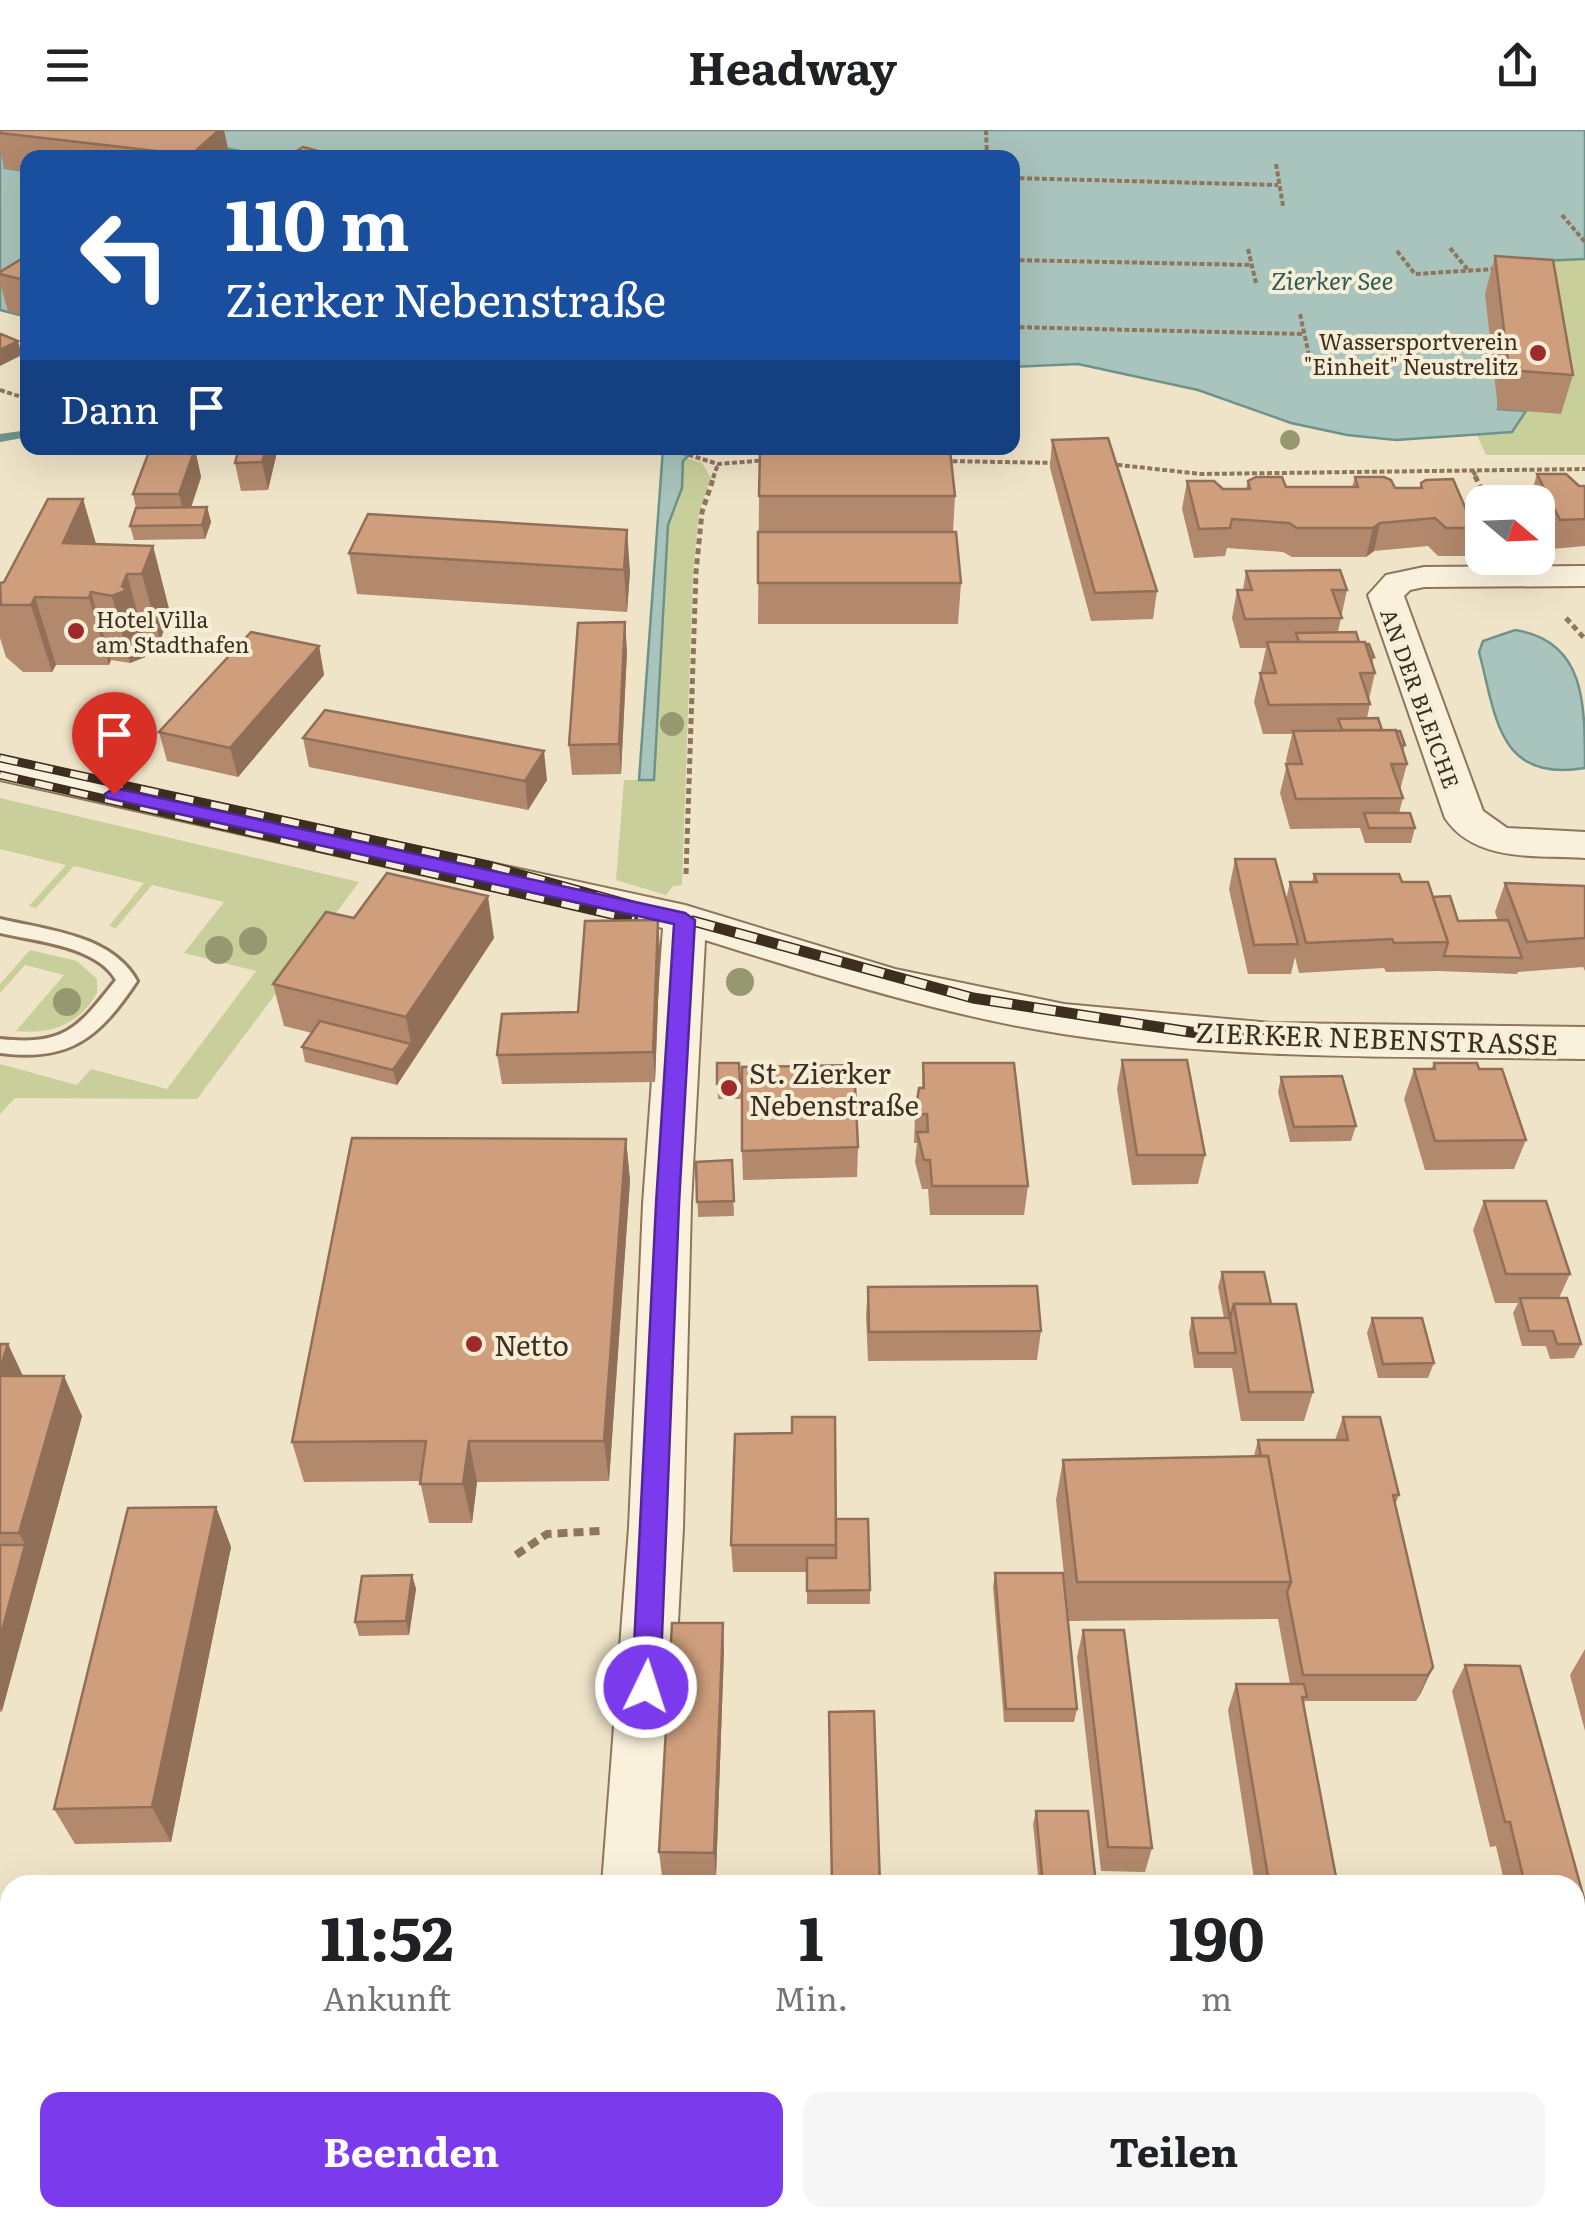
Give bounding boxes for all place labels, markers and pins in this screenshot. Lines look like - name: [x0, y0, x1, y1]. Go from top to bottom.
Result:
- place label: Wassersportverein "Einheit" Neustrelitz: [1304, 324, 1518, 382]
- marker: Wassersportverein "Einheit" Neustrelitz: [1527, 342, 1549, 364]
- place label: Hotel Villa am Stadthafen: [96, 602, 249, 660]
- marker: Hotel Villa am Stadthafen: [65, 620, 87, 642]
- pin: [72, 692, 157, 795]
- place label: St. Zierker Nebenstraße: [749, 1051, 919, 1125]
- marker: St. Zierker Nebenstraße: [718, 1077, 740, 1099]
- place label: Netto: [494, 1323, 569, 1365]
- marker: Netto: [463, 1333, 485, 1355]

